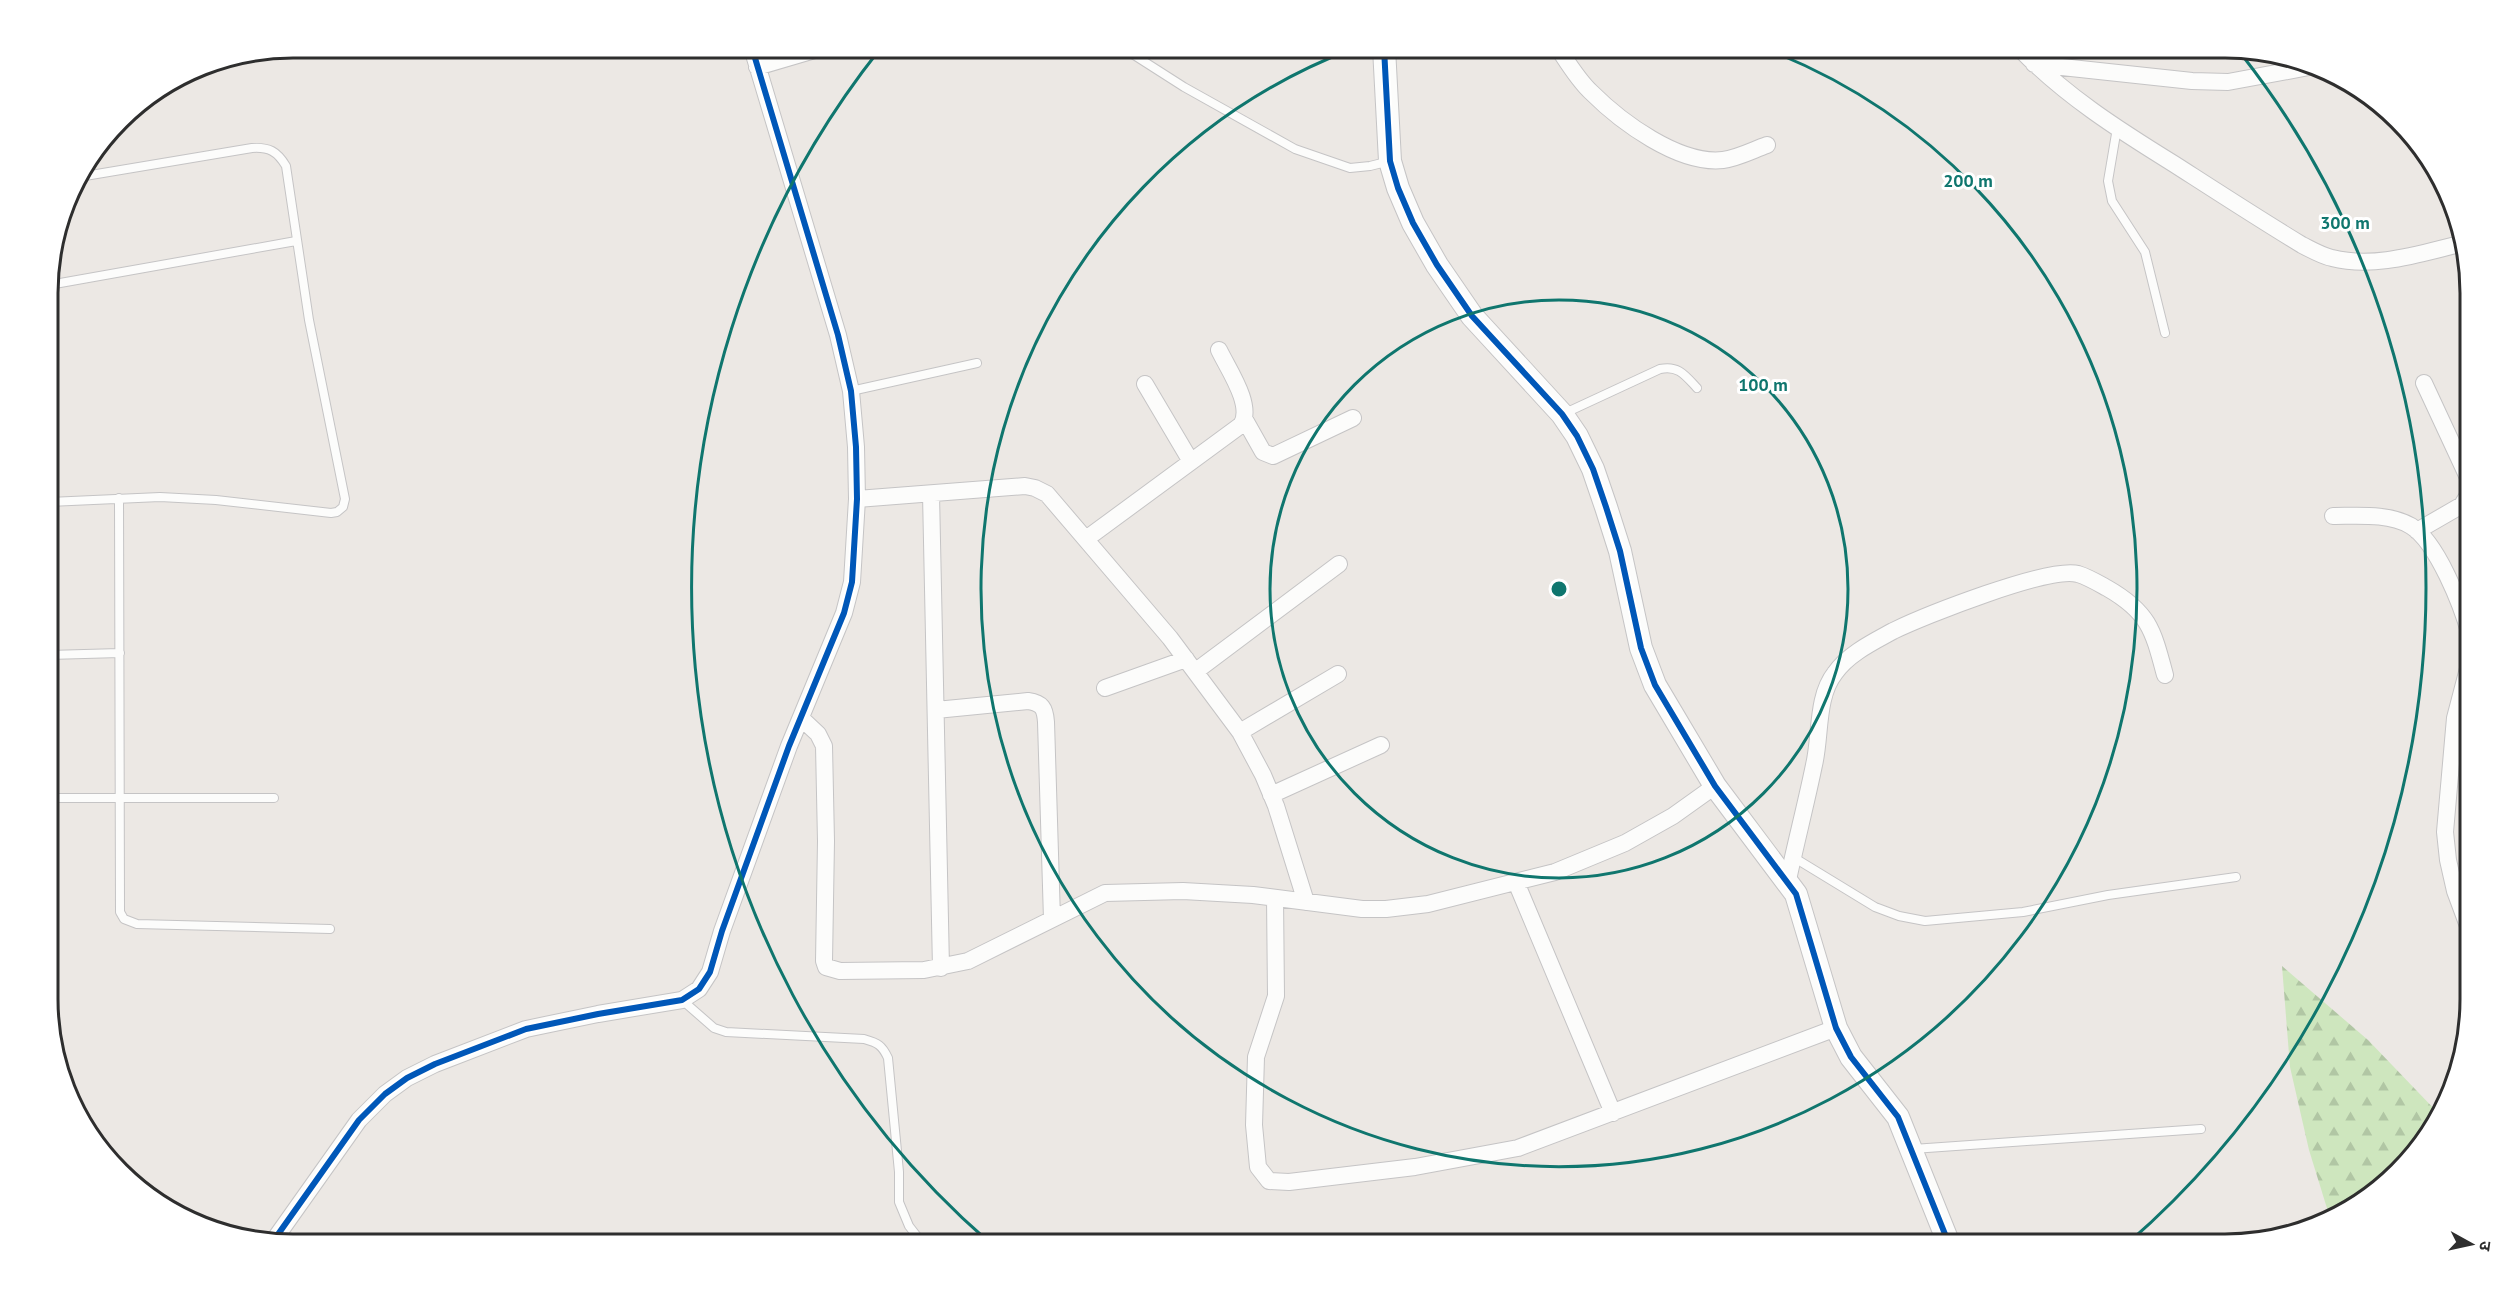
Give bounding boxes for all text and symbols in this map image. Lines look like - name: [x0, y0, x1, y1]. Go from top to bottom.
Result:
- text: 200 m: [1943, 169, 1993, 192]
- text: 300 m: [2320, 211, 2370, 234]
- text: 100 m: [1738, 373, 1788, 396]
- centre of rings: [1549, 579, 1569, 599]
- north arrow: [2441, 1214, 2501, 1274]
- text: उ: [2475, 1240, 2496, 1253]

